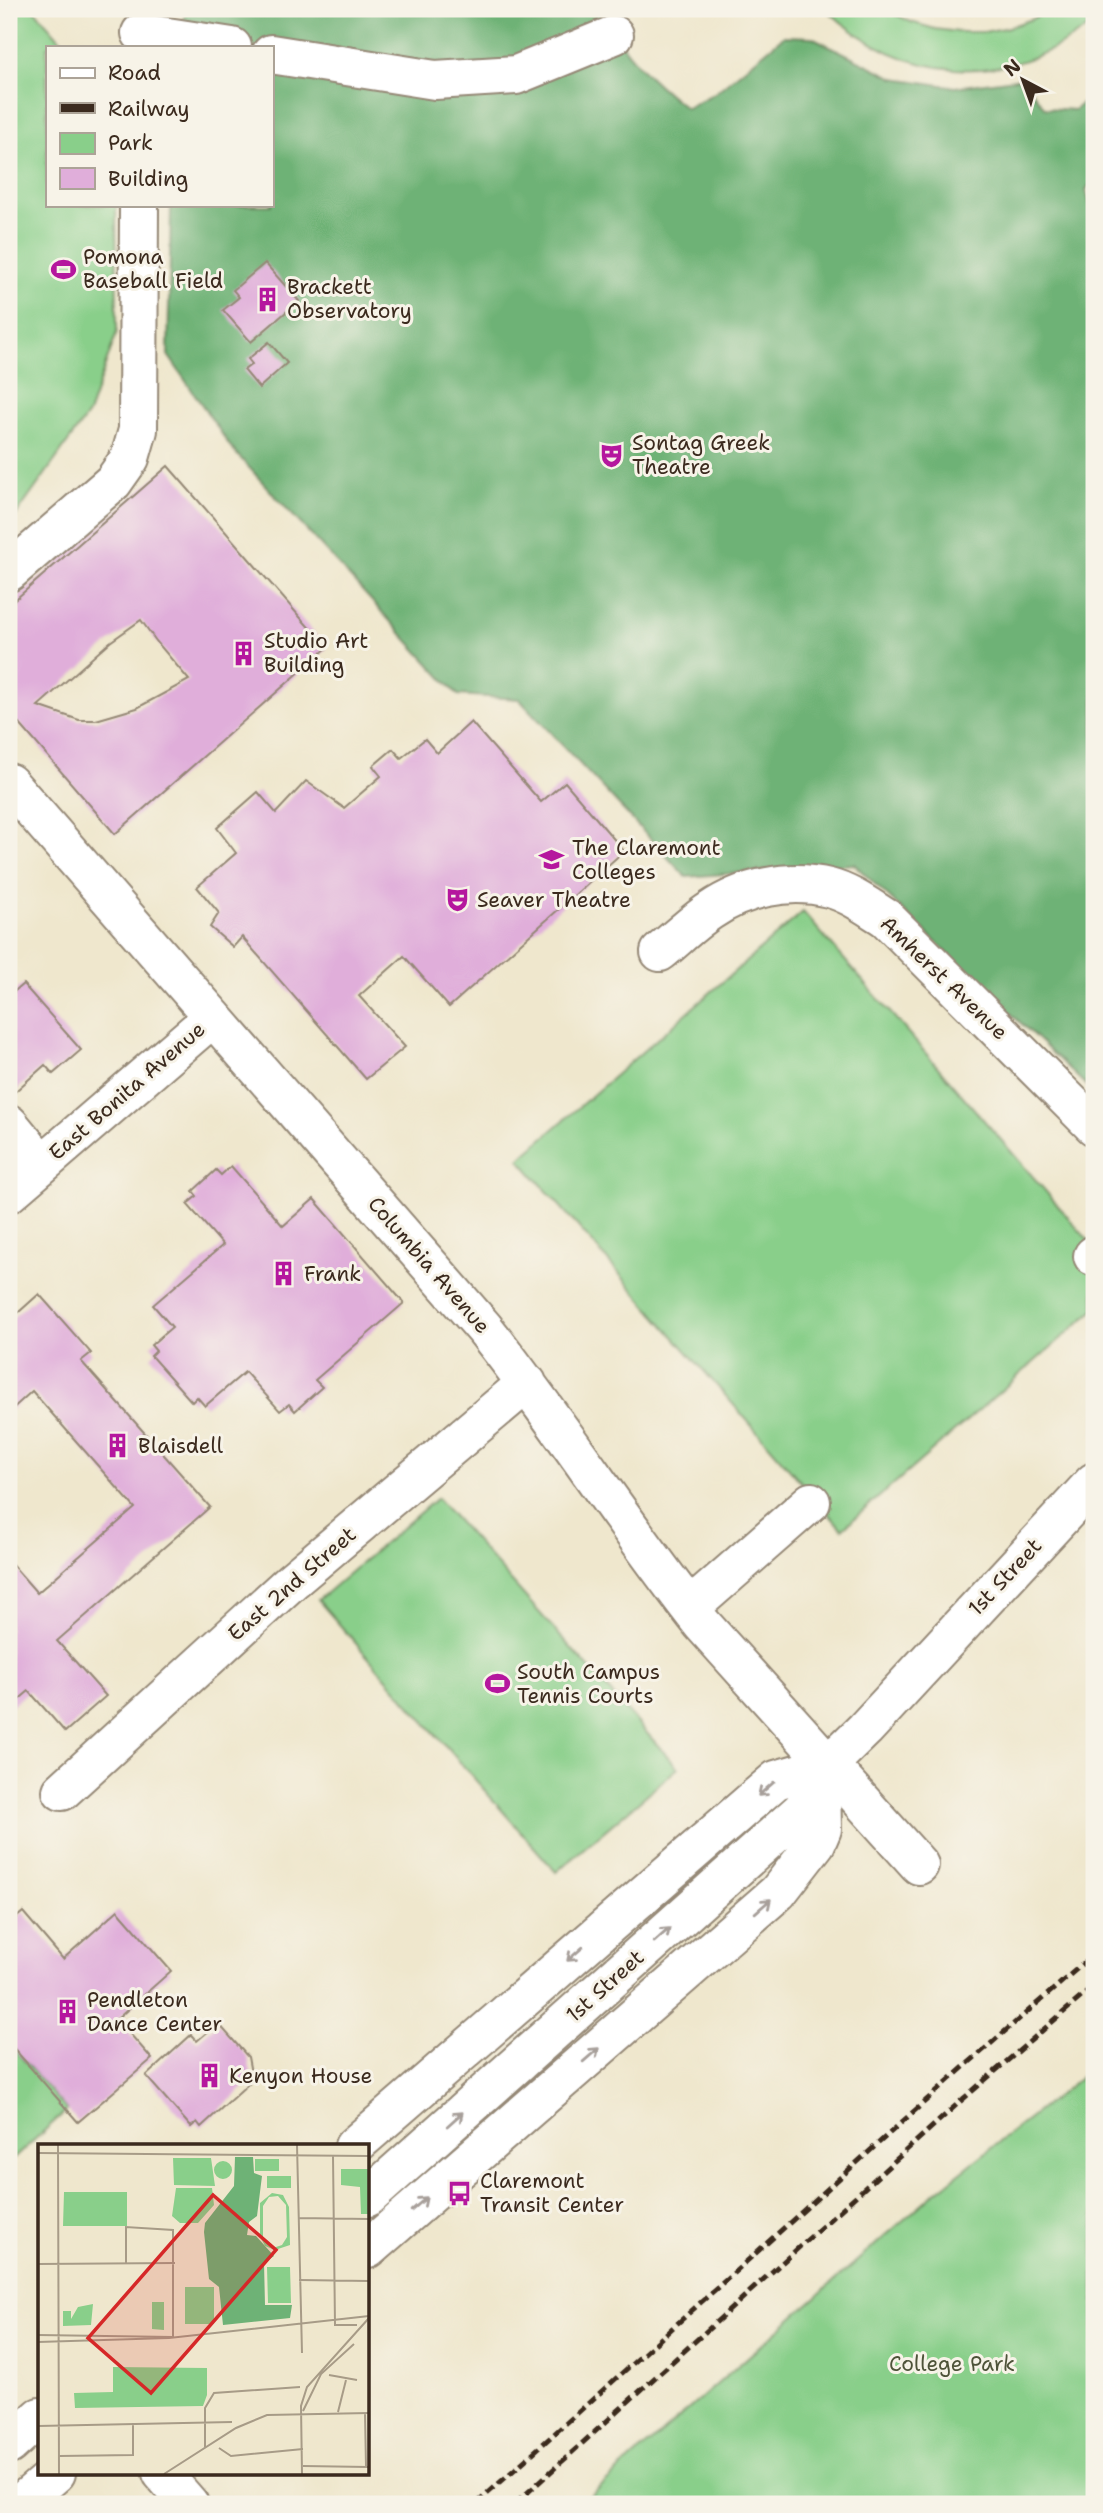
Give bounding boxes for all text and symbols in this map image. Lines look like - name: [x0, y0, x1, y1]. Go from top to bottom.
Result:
- legend: [46, 46, 273, 206]
- north arrow: [988, 46, 1058, 116]
- text: N: [998, 53, 1026, 82]
- text: Road: [108, 59, 161, 87]
- text: Railway: [108, 95, 190, 123]
- text: Park: [108, 129, 153, 157]
- text: Building: [108, 165, 188, 193]
- place label: Pomona Baseball Field: [83, 243, 223, 295]
- sports icon: Pomona Baseball Field: [49, 255, 77, 283]
- place label: Brackett Observatory: [287, 273, 412, 325]
- building icon: Brackett Observatory: [253, 285, 281, 313]
- place label: Sontag Greek Theatre: [632, 429, 770, 481]
- theatre icon: Sontag Greek Theatre: [598, 441, 626, 469]
- place label: Studio Art Building: [264, 627, 368, 679]
- building icon: Studio Art Building: [230, 639, 258, 667]
- place label: The Claremont Colleges: [572, 834, 721, 886]
- school or university icon: The Claremont Colleges: [538, 846, 566, 874]
- theatre icon: Seaver Theatre: [443, 886, 471, 914]
- place label: Seaver Theatre: [477, 886, 631, 914]
- street label: Amherst Avenue: [874, 910, 1014, 1046]
- street label: East Bonita Avenue: [43, 1015, 211, 1167]
- street label: Columbia Avenue: [362, 1190, 496, 1340]
- building icon: Frank: [270, 1260, 298, 1288]
- place label: Frank: [304, 1260, 361, 1288]
- building icon: Blaisdell: [104, 1432, 132, 1460]
- place label: Blaisdell: [138, 1432, 224, 1460]
- street label: East 2nd Street: [222, 1521, 362, 1647]
- street label: 1st Street: [962, 1532, 1048, 1622]
- place label: South Campus Tennis Courts: [517, 1658, 660, 1710]
- sports icon: South Campus Tennis Courts: [483, 1670, 511, 1698]
- one-way arrow: [757, 1781, 775, 1797]
- one-way arrow: [753, 1898, 771, 1914]
- one-way arrow: [653, 1927, 671, 1943]
- street label: 1st Street: [560, 1943, 650, 2029]
- one-way arrow: [567, 1946, 585, 1962]
- place label: Pendleton Dance Center: [87, 1986, 222, 2038]
- building icon: Pendleton Dance Center: [53, 1998, 81, 2026]
- one-way arrow: [582, 2047, 600, 2063]
- building icon: Kenyon House: [195, 2062, 223, 2090]
- place label: Kenyon House: [229, 2062, 372, 2090]
- one-way arrow: [446, 2111, 464, 2127]
- inset map: [38, 2144, 369, 2474]
- place label: Claremont Transit Center: [480, 2167, 624, 2219]
- bus stop icon: Claremont Transit Center: [446, 2179, 474, 2207]
- one-way arrow: [410, 2196, 428, 2212]
- park label: College Park: [889, 2350, 1015, 2378]

